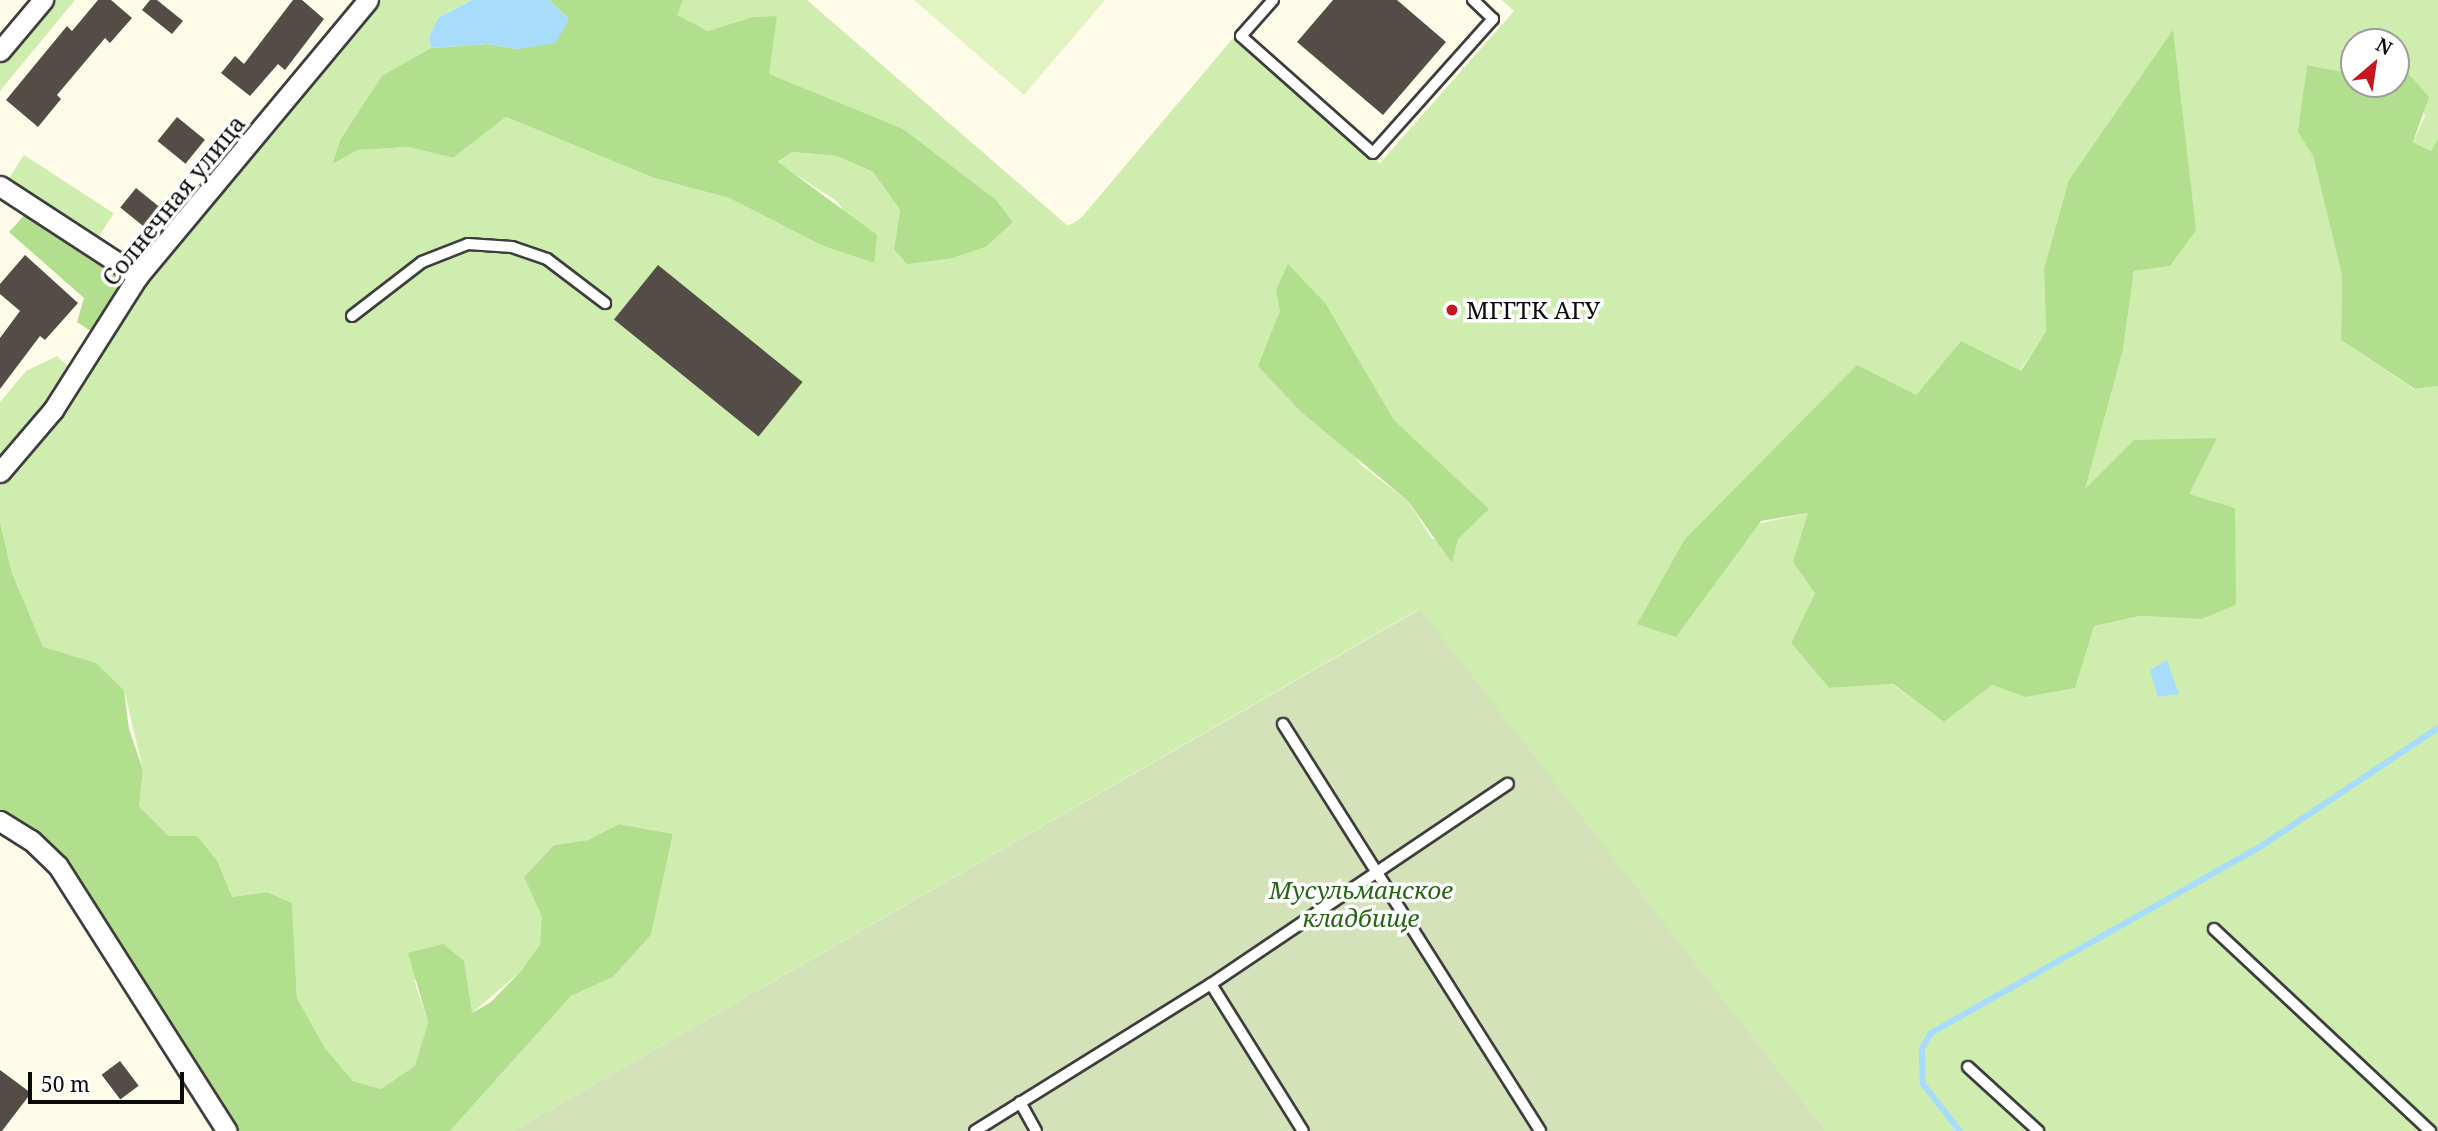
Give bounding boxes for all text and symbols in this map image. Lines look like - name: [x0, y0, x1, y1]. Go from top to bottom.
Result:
- north arrow: [2340, 28, 2410, 98]
- text: N: [2371, 31, 2397, 61]
- street label: Солнечная улица: [95, 109, 251, 291]
- place label: МГГТК АГУ: [1466, 296, 1600, 324]
- marker: МГГТК АГУ: [1444, 302, 1460, 318]
- park label: Мусульманское кладбище: [1269, 876, 1453, 932]
- scale bar: [32, 1058, 187, 1102]
- text: 50 m: [41, 1070, 90, 1098]

